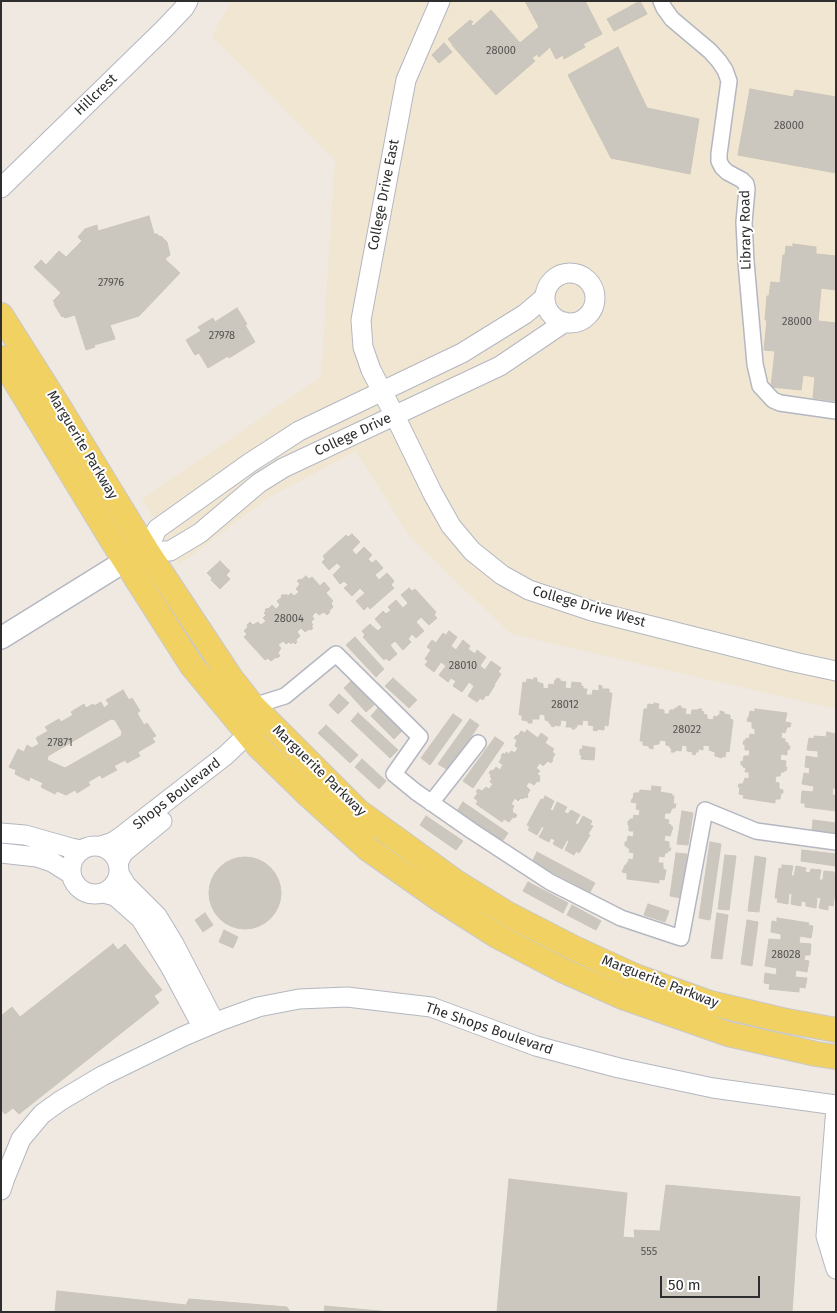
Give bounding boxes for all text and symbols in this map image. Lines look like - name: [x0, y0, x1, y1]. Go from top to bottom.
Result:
- house number: 28000: [486, 44, 516, 58]
- street label: Hillcrest: [71, 71, 121, 119]
- house number: 28000: [774, 119, 804, 133]
- street label: College Drive East: [365, 138, 403, 252]
- street label: Library Road: [737, 190, 755, 270]
- house number: 27976: [98, 276, 124, 290]
- house number: 28000: [782, 315, 812, 329]
- house number: 27978: [209, 329, 235, 343]
- street label: Marguerite Parkway: [43, 388, 121, 502]
- street label: College Drive: [312, 410, 394, 460]
- street label: College Drive West: [530, 583, 648, 631]
- house number: 28004: [274, 612, 304, 626]
- house number: 28010: [449, 659, 477, 673]
- house number: 28012: [551, 698, 579, 712]
- street label: Marguerite Parkway: [269, 722, 369, 820]
- house number: 28022: [673, 723, 701, 737]
- house number: 27871: [47, 736, 73, 750]
- street label: Shops Boulevard: [130, 755, 224, 833]
- house number: 28028: [771, 948, 801, 962]
- street label: Marguerite Parkway: [599, 952, 721, 1012]
- street label: The Shops Boulevard: [423, 999, 555, 1059]
- house number: 555: [641, 1245, 657, 1259]
- scale bar: [662, 1266, 762, 1298]
- text: 50 m: [668, 1276, 701, 1294]

